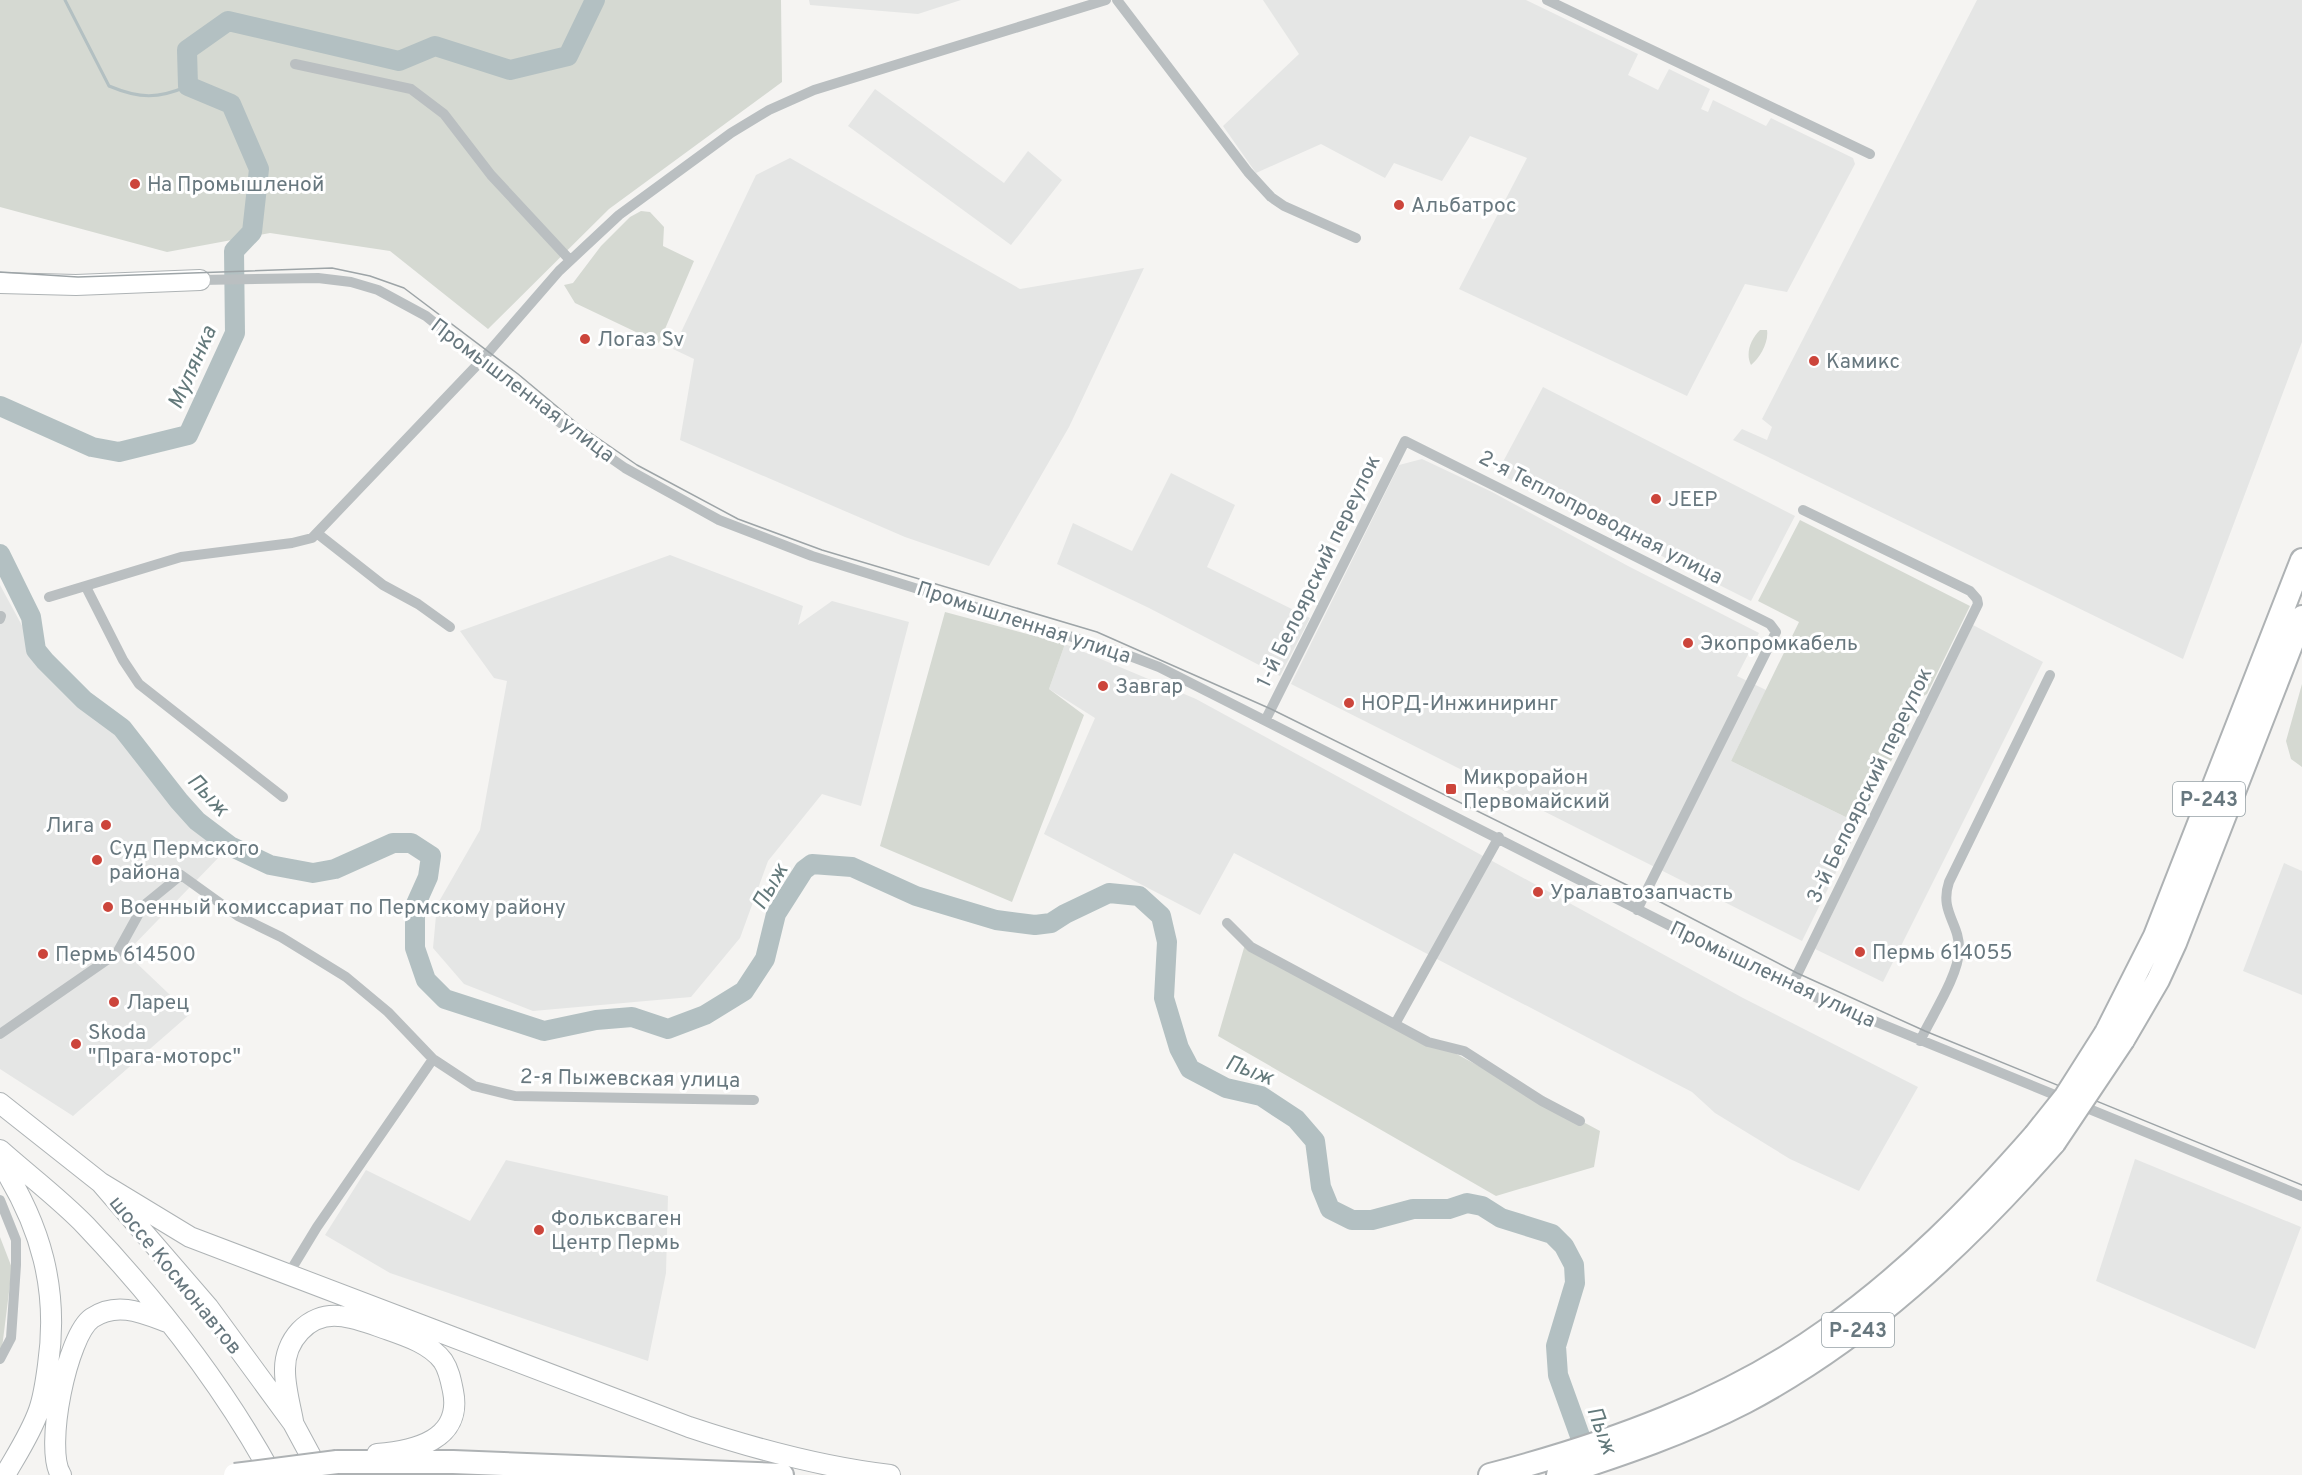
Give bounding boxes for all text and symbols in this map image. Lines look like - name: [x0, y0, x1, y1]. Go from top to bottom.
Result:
- place label: На Промышленой: [147, 172, 324, 199]
- marker: На Промышленой: [128, 177, 142, 191]
- place label: Альбатрос: [1411, 193, 1516, 220]
- marker: Альбатрос: [1392, 198, 1406, 212]
- street label: Промышленная улица: [425, 313, 620, 469]
- water label: Мулянка: [163, 322, 224, 414]
- place label: Логаз Sv: [597, 327, 685, 354]
- marker: Логаз Sv: [578, 332, 592, 346]
- place label: Камикс: [1826, 349, 1900, 376]
- marker: Камикс: [1807, 354, 1821, 368]
- street label: 2-я Теплопроводная улица: [1474, 445, 1727, 592]
- street label: 1-й Белоярский переулок: [1251, 451, 1387, 692]
- place label: JEEP: [1668, 487, 1718, 514]
- marker: JEEP: [1649, 492, 1663, 506]
- street label: Промышленная улица: [913, 576, 1134, 671]
- place label: Экопромкабель: [1700, 631, 1858, 658]
- marker: Экопромкабель: [1681, 636, 1695, 650]
- street label: 3-й Белоярский переулок: [1801, 663, 1939, 908]
- place label: Завгар: [1115, 674, 1183, 701]
- marker: Завгар: [1096, 679, 1110, 693]
- place label: НОРД-Инжиниринг: [1361, 691, 1558, 718]
- marker: НОРД-Инжиниринг: [1342, 696, 1356, 710]
- place label: Микрорайон Первомайский: [1463, 765, 1610, 816]
- water label: Пыж: [180, 768, 234, 824]
- marker: Микрорайон Первомайский: [1444, 782, 1458, 796]
- road number: Р-243: [2173, 782, 2245, 816]
- place label: Лига: [45, 813, 94, 840]
- marker: Лига: [99, 818, 113, 832]
- place label: Суд Пермского района: [109, 836, 259, 887]
- marker: Суд Пермского района: [90, 853, 104, 867]
- water label: Пыж: [747, 858, 796, 915]
- place label: Уралавтозапчасть: [1550, 880, 1733, 907]
- marker: Уралавтозапчасть: [1531, 885, 1545, 899]
- place label: Военный комиссариат по Пермскому району: [120, 895, 566, 922]
- marker: Военный комиссариат по Пермскому району: [101, 900, 115, 914]
- street label: Промышленная улица: [1665, 916, 1880, 1035]
- place label: Пермь 614055: [1872, 940, 2013, 967]
- place label: Пермь 614500: [55, 942, 196, 969]
- marker: Пермь 614055: [1853, 945, 1867, 959]
- marker: Пермь 614500: [36, 947, 50, 961]
- place label: Ларец: [126, 990, 189, 1017]
- marker: Ларец: [107, 995, 121, 1009]
- place label: Skoda "Прага-моторс": [88, 1020, 241, 1071]
- marker: Skoda "Прага-моторс": [69, 1037, 83, 1051]
- water label: Пыж: [1221, 1050, 1278, 1093]
- street label: 2-я Пыжевская улица: [520, 1064, 740, 1095]
- street label: шоссе Космонавтов: [102, 1191, 247, 1361]
- place label: Фольксваген Центр Пермь: [551, 1206, 682, 1257]
- marker: Фольксваген Центр Пермь: [532, 1223, 546, 1237]
- road number: Р-243: [1822, 1313, 1894, 1347]
- water label: Пыж: [1580, 1403, 1622, 1459]

